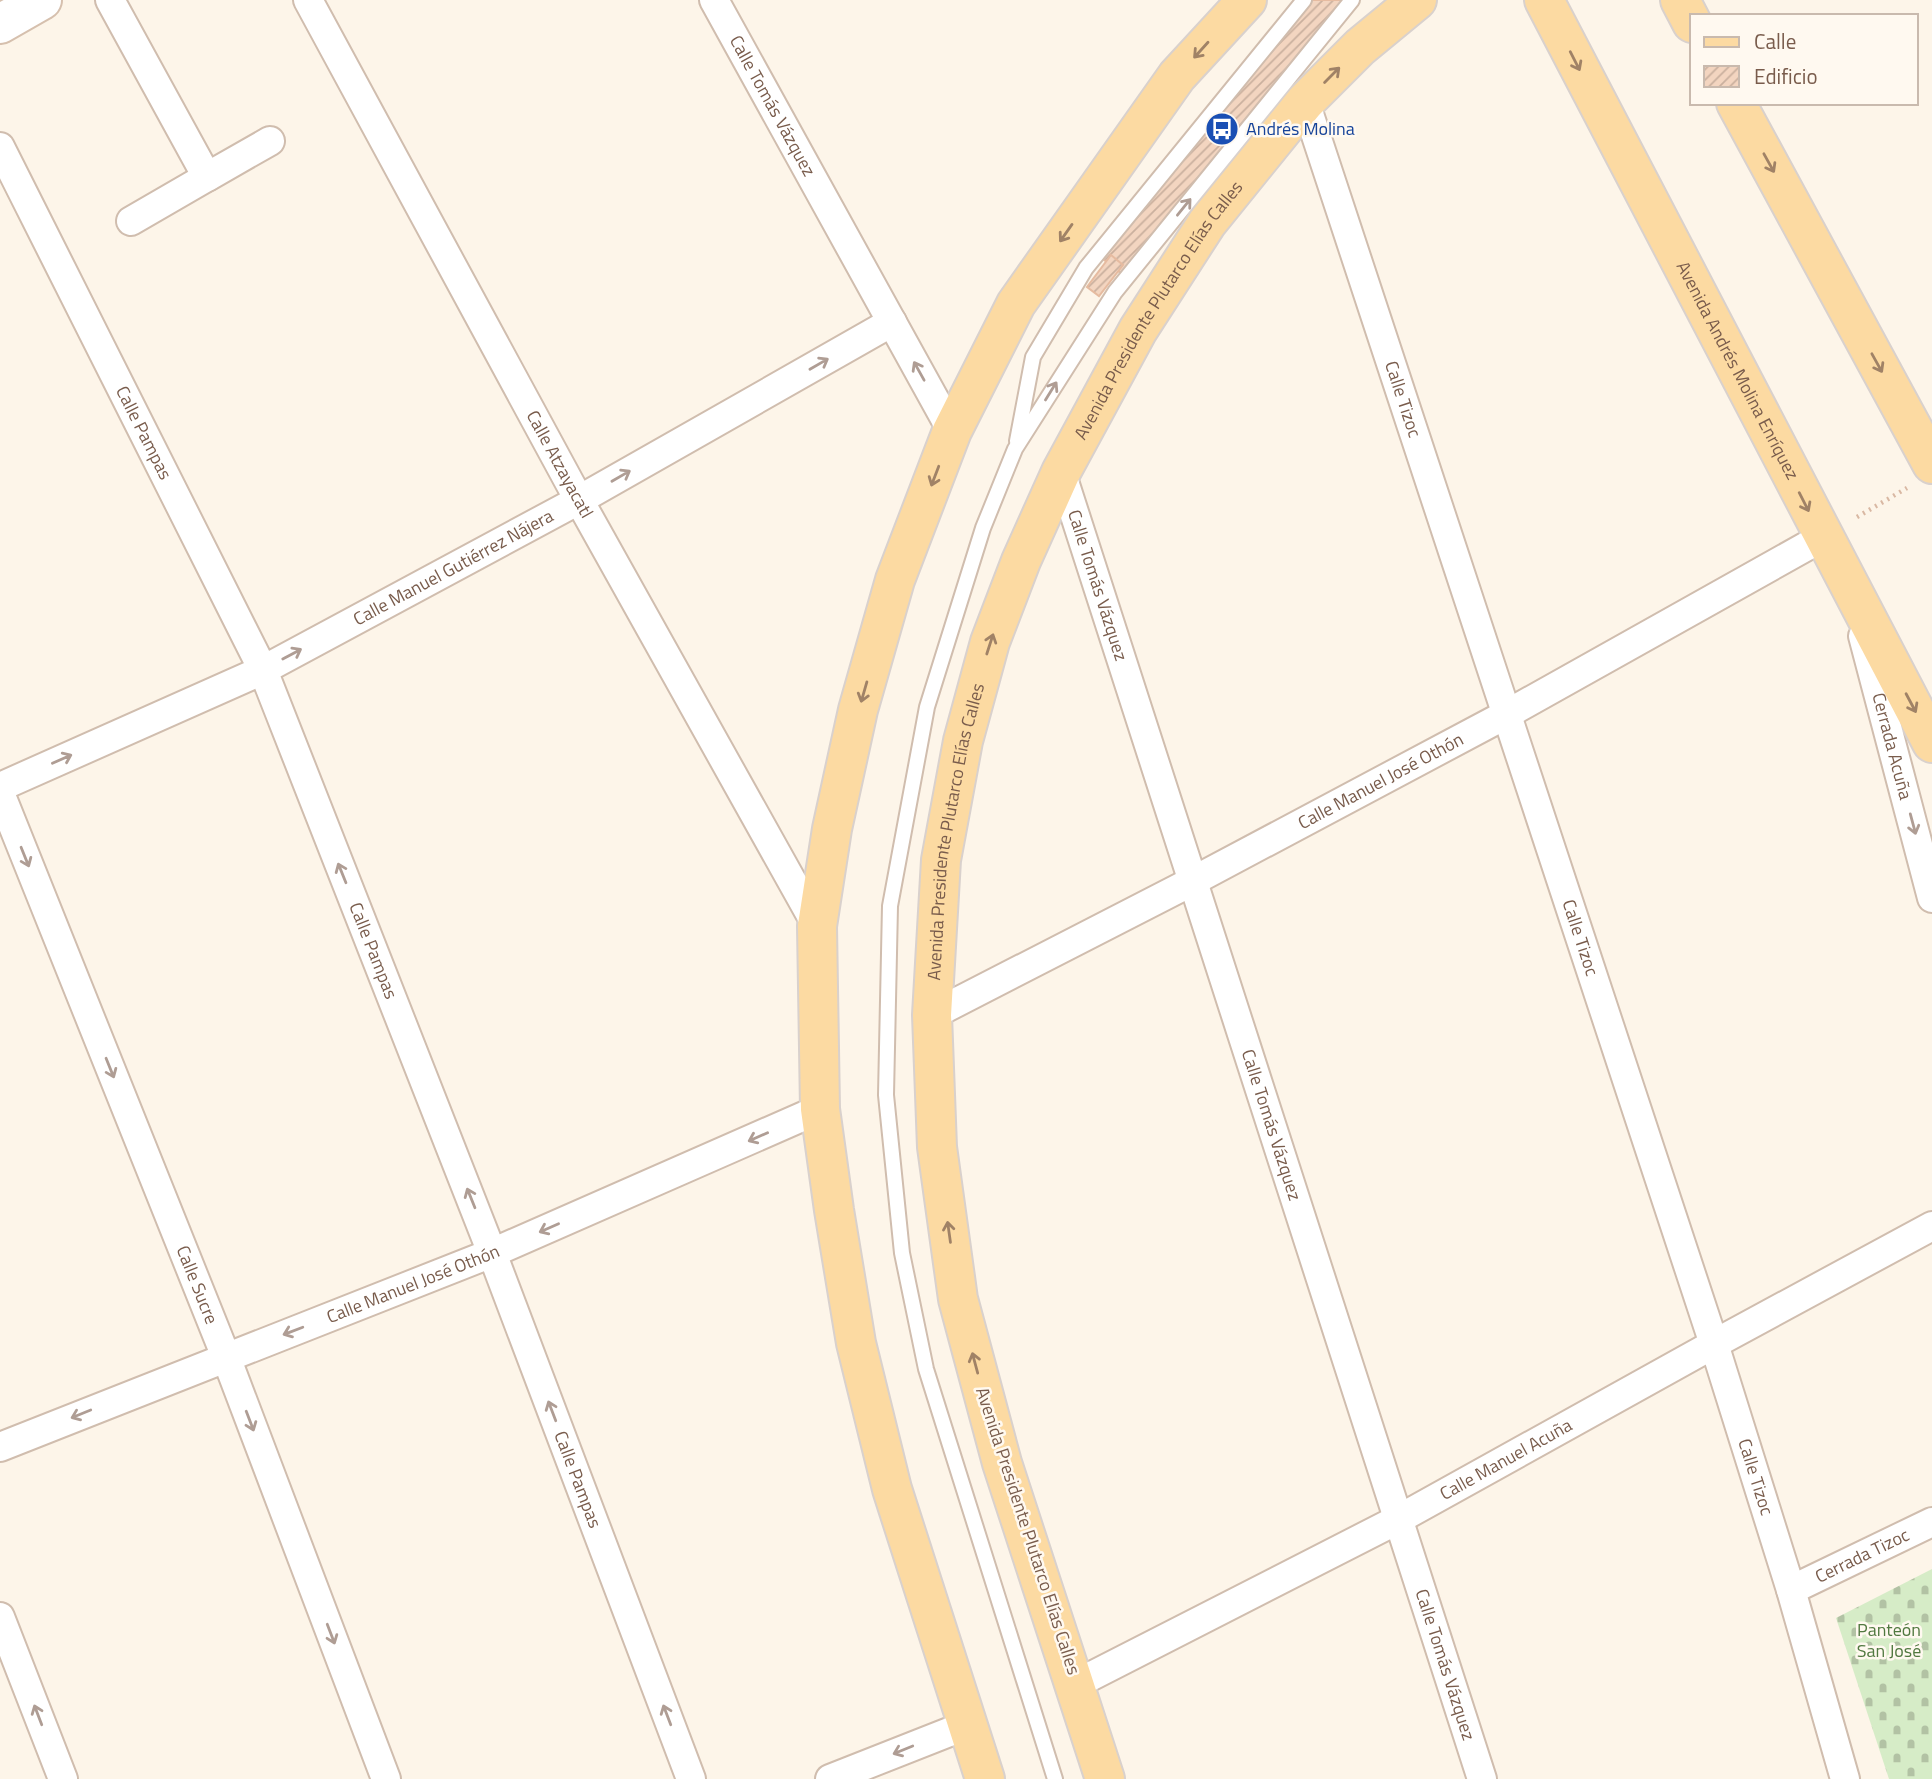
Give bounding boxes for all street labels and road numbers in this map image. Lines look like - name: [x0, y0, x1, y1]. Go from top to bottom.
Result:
- street label: Calle Tomás Vázquez: [723, 30, 823, 181]
- street label: Avenida Presidente Plutarco Elías Calles: [1067, 175, 1249, 444]
- street label: Avenida Andrés Molina Enríquez: [1670, 256, 1806, 484]
- street label: Calle Tizoc: [1378, 357, 1429, 441]
- street label: Calle Pampas: [109, 381, 179, 484]
- street label: Calle Atzayacatl: [520, 405, 600, 523]
- street label: Calle Manuel Gutiérrez Nájera: [348, 502, 558, 632]
- street label: Calle Tomás Vázquez: [1061, 506, 1135, 664]
- street label: Avenida Presidente Plutarco Elías Calles: [920, 680, 991, 981]
- street label: Cerrada Acuña: [1866, 690, 1920, 802]
- street label: Calle Manuel José Othón: [1293, 726, 1468, 836]
- street label: Calle Tizoc: [1556, 896, 1606, 980]
- street label: Calle Pampas: [343, 898, 405, 1003]
- street label: Calle Tomás Vázquez: [1235, 1046, 1309, 1204]
- street label: Calle Manuel José Othón: [322, 1237, 504, 1330]
- street label: Calle Sucre: [170, 1241, 225, 1328]
- street label: Avenida Presidente Plutarco Elías Calles: [969, 1384, 1088, 1678]
- street label: Calle Manuel Acuña: [1435, 1411, 1577, 1507]
- street label: Calle Pampas: [548, 1427, 609, 1532]
- street label: Calle Tizoc: [1731, 1435, 1781, 1519]
- street label: Cerrada Tizoc: [1810, 1521, 1914, 1589]
- street label: Calle Tomás Vázquez: [1409, 1585, 1483, 1744]

